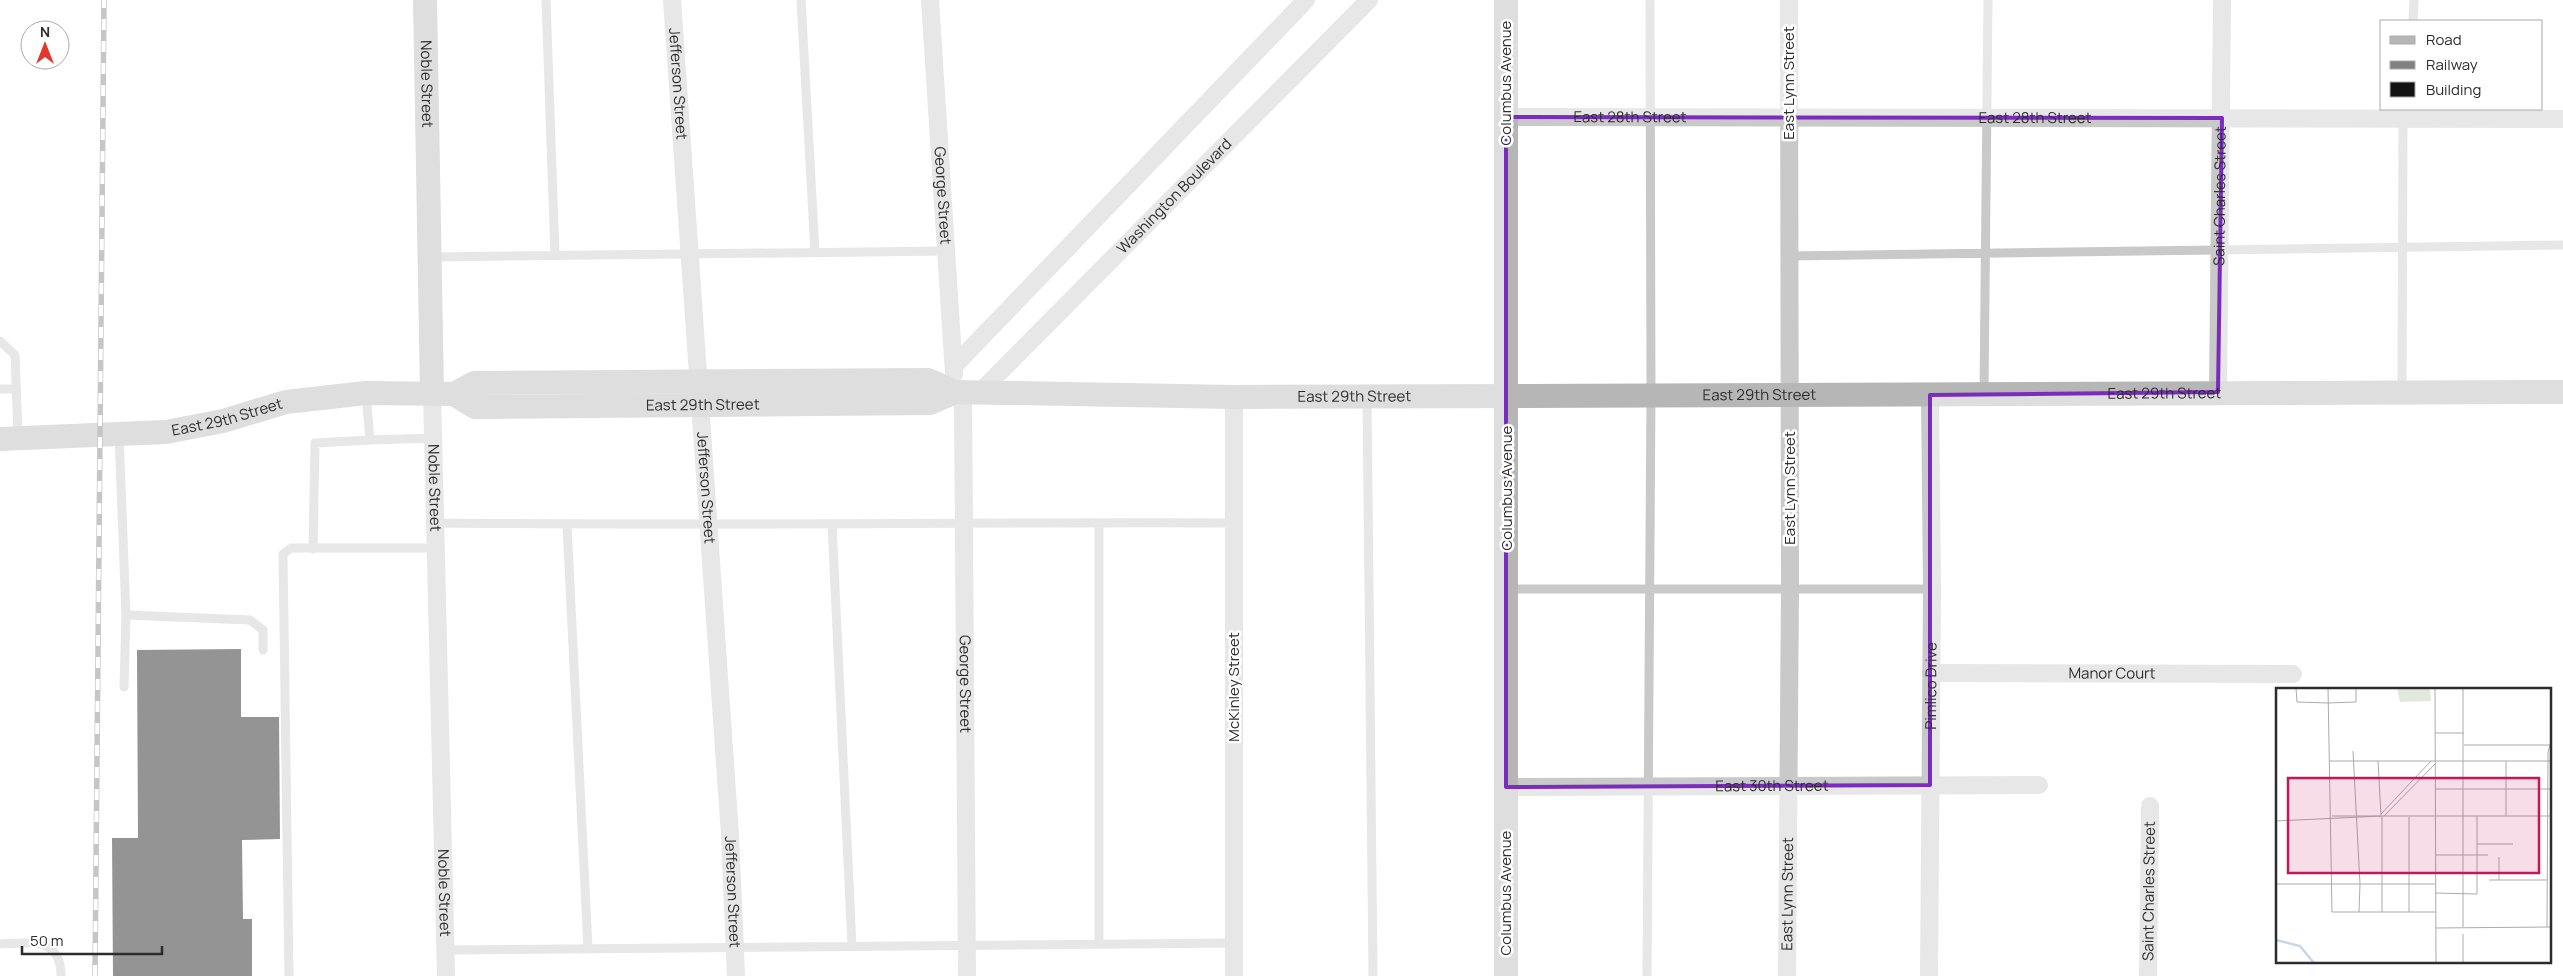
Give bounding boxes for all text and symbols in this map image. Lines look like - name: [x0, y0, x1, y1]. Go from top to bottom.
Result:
- north arrow: [20, 20, 70, 70]
- street label: Columbus Avenue: [1495, 20, 1516, 145]
- legend: [2380, 20, 2543, 110]
- text: N: [40, 22, 50, 41]
- street label: East Lynn Street: [1778, 26, 1799, 140]
- street label: Jefferson Street: [664, 27, 693, 140]
- text: Road: [2426, 29, 2462, 50]
- street label: Noble Street: [416, 40, 438, 128]
- text: Railway: [2426, 54, 2478, 75]
- text: Building: [2426, 79, 2481, 100]
- street label: East 28th Street: [1573, 106, 1687, 127]
- street label: East 28th Street: [1978, 107, 2092, 128]
- street label: Saint Charles Street: [2208, 126, 2231, 266]
- street label: Washington Boulevard: [1112, 133, 1236, 258]
- street label: George Street: [929, 146, 957, 245]
- street label: East 29th Street: [2108, 382, 2221, 404]
- street label: East 29th Street: [1703, 384, 1816, 405]
- street label: East 29th Street: [1298, 385, 1411, 407]
- street label: East 29th Street: [170, 393, 285, 441]
- street label: East 29th Street: [646, 393, 760, 415]
- street label: Columbus Avenue: [1496, 425, 1517, 550]
- street label: Jefferson Street: [692, 431, 721, 544]
- street label: East Lynn Street: [1779, 431, 1800, 545]
- street label: Noble Street: [423, 444, 446, 532]
- street label: McKinley Street: [1223, 632, 1244, 742]
- street label: George Street: [955, 635, 976, 733]
- street label: Pimlico Drive: [1920, 642, 1942, 730]
- street label: Manor Court: [2068, 662, 2156, 684]
- inset map: [2276, 688, 2550, 964]
- street label: East 30th Street: [1715, 775, 1829, 796]
- street label: Saint Charles Street: [2137, 821, 2160, 961]
- street label: Columbus Avenue: [1495, 830, 1516, 955]
- street label: Jefferson Street: [720, 835, 746, 948]
- street label: East Lynn Street: [1776, 837, 1798, 951]
- street label: Noble Street: [433, 849, 456, 937]
- scale bar: [22, 924, 162, 956]
- text: 50 m: [30, 930, 64, 951]

